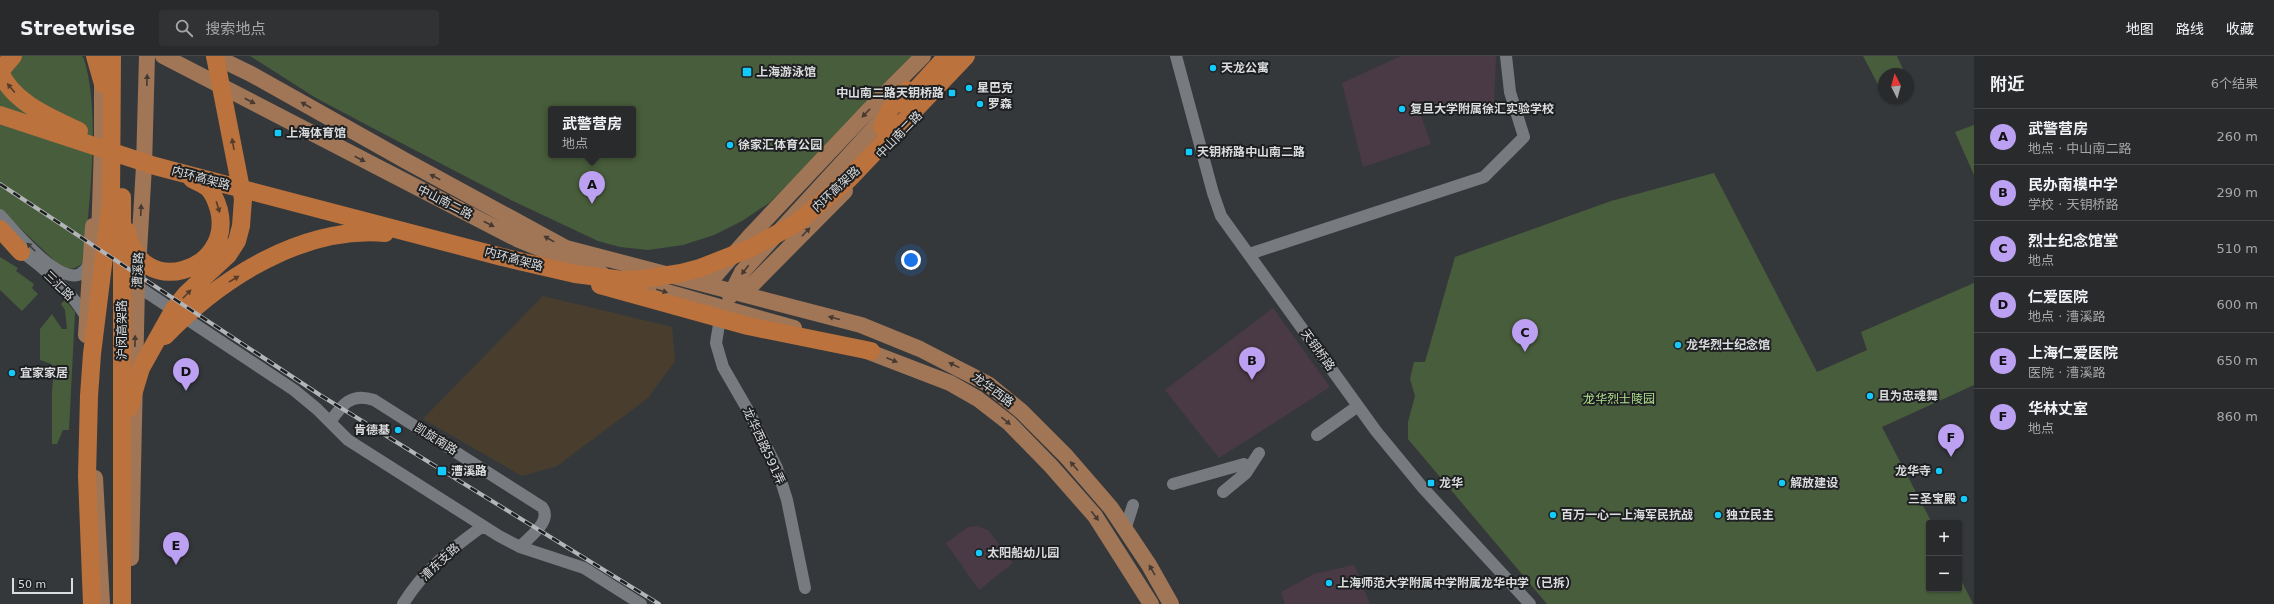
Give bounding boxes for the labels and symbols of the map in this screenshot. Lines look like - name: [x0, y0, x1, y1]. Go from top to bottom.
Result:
- place label: 天龙公寓: [1221, 61, 1269, 75]
- marker: 天龙公寓: [1208, 63, 1218, 73]
- place label: 上海游泳馆: [756, 65, 816, 79]
- marker: 上海游泳馆: [741, 66, 753, 78]
- north arrow: [1878, 68, 1914, 104]
- one-way arrow: [144, 73, 150, 86]
- place label: 星巴克: [977, 81, 1013, 95]
- one-way arrow: [7, 82, 16, 93]
- marker: 星巴克: [964, 83, 974, 93]
- place label: 中山南二路天钥桥路: [836, 86, 944, 100]
- marker: 中山南二路天钥桥路: [947, 88, 957, 98]
- place label: 罗森: [988, 97, 1012, 111]
- one-way arrow: [245, 98, 256, 105]
- marker: 罗森: [975, 99, 985, 109]
- one-way arrow: [300, 101, 311, 108]
- place label: 复旦大学附属徐汇实验学校: [1410, 102, 1554, 116]
- marker: 复旦大学附属徐汇实验学校: [1397, 104, 1407, 114]
- one-way arrow: [861, 108, 871, 118]
- street label: 中山南二路: [873, 109, 925, 161]
- place label: 上海体育馆: [286, 126, 346, 140]
- marker: 上海体育馆: [273, 128, 283, 138]
- one-way arrow: [230, 138, 236, 150]
- place label: 徐家汇体育公园: [738, 138, 822, 152]
- marker: 徐家汇体育公园: [725, 140, 735, 150]
- place label: 天钥桥路中山南二路: [1197, 145, 1305, 159]
- marker: 天钥桥路中山南二路: [1184, 147, 1194, 157]
- one-way arrow: [355, 155, 366, 162]
- street label: 内环高架路: [170, 163, 232, 193]
- street label: 内环高架路: [809, 163, 863, 215]
- pin: A: [579, 171, 605, 204]
- one-way arrow: [429, 173, 441, 180]
- street label: 中山南二路: [415, 182, 475, 222]
- one-way arrow: [215, 202, 221, 214]
- one-way arrow: [138, 204, 145, 216]
- one-way arrow: [483, 221, 494, 227]
- one-way arrow: [801, 227, 810, 237]
- one-way arrow: [543, 235, 555, 242]
- one-way arrow: [26, 242, 36, 252]
- street label: 内环高架路: [483, 244, 545, 274]
- your location: [901, 250, 921, 270]
- street label: 漕溪路: [130, 252, 146, 288]
- one-way arrow: [741, 265, 749, 276]
- street label: 三汇路: [41, 268, 77, 304]
- one-way arrow: [228, 276, 240, 283]
- one-way arrow: [656, 288, 668, 294]
- one-way arrow: [182, 289, 192, 299]
- street label: 沪闵高架路: [115, 300, 129, 360]
- one-way arrow: [828, 314, 840, 320]
- pin: C: [1512, 319, 1538, 352]
- street label: 天钥桥路: [1298, 326, 1338, 374]
- one-way arrow: [132, 335, 139, 347]
- place label: 龙华烈士纪念馆: [1686, 338, 1770, 352]
- marker: 龙华烈士纪念馆: [1673, 340, 1683, 350]
- pin: B: [1239, 347, 1265, 380]
- pin: D: [173, 358, 199, 391]
- one-way arrow: [887, 358, 899, 364]
- one-way arrow: [949, 362, 960, 368]
- place label: 宜家家居: [20, 366, 68, 380]
- marker: 宜家家居: [7, 368, 17, 378]
- street label: 龙华西路: [969, 370, 1017, 410]
- place label: 且为忠魂舞: [1878, 389, 1938, 403]
- marker: 且为忠魂舞: [1865, 391, 1875, 401]
- park label: 龙华烈士陵园: [1583, 392, 1655, 406]
- street label: 龙华西路591弄: [740, 405, 788, 487]
- one-way arrow: [1001, 417, 1012, 425]
- street label: 凯旋南路: [412, 420, 460, 458]
- place label: 肯德基: [354, 423, 390, 437]
- pin: F: [1938, 424, 1964, 457]
- marker: 肯德基: [393, 425, 403, 435]
- one-way arrow: [1070, 461, 1079, 471]
- place label: 漕溪路: [451, 464, 487, 478]
- place label: 龙华寺: [1895, 464, 1931, 478]
- marker: 漕溪路: [436, 465, 448, 477]
- marker: 龙华寺: [1934, 466, 1944, 476]
- place label: 龙华: [1439, 476, 1463, 490]
- place label: 解放建设: [1790, 476, 1839, 490]
- marker: 龙华: [1426, 478, 1436, 488]
- marker: 解放建设: [1777, 478, 1787, 488]
- place label: 三圣宝殿: [1908, 492, 1956, 506]
- marker: 三圣宝殿: [1959, 494, 1969, 504]
- place label: 百万一心一上海军民抗战: [1561, 508, 1693, 522]
- place label: 独立民主: [1726, 508, 1774, 522]
- marker: 百万一心一上海军民抗战: [1548, 510, 1558, 520]
- marker: 独立民主: [1713, 510, 1723, 520]
- one-way arrow: [1090, 511, 1098, 521]
- pin: E: [163, 532, 189, 565]
- street label: 漕东支路: [418, 541, 462, 583]
- place label: 太阳船幼儿园: [987, 546, 1059, 560]
- marker: 太阳船幼儿园: [974, 548, 984, 558]
- one-way arrow: [1149, 564, 1156, 576]
- scale bar: [12, 576, 73, 595]
- place label: 上海师范大学附属中学附属龙华中学（已拆）: [1337, 576, 1577, 590]
- marker: 上海师范大学附属中学附属龙华中学（已拆）: [1324, 578, 1334, 588]

